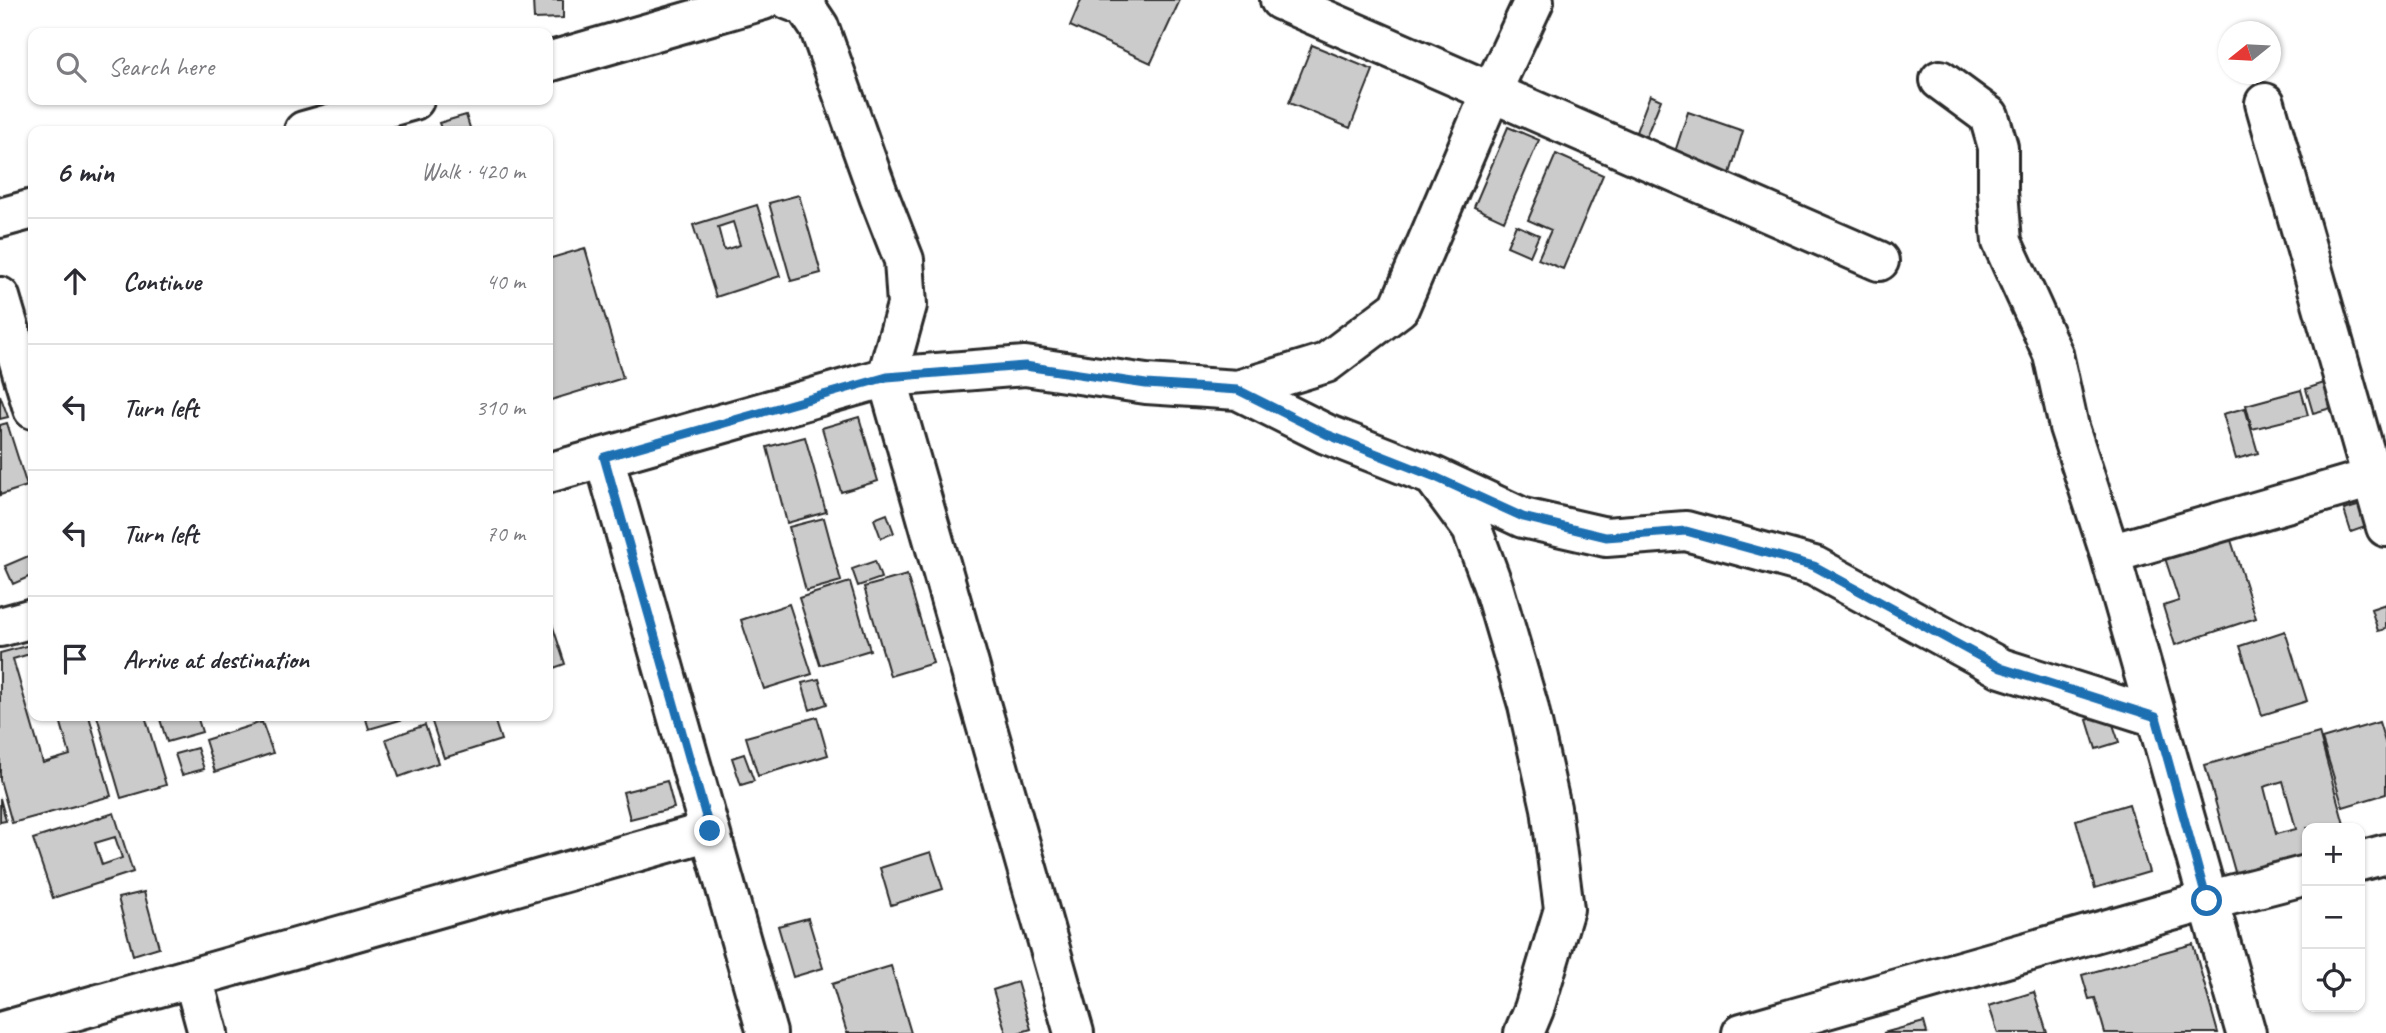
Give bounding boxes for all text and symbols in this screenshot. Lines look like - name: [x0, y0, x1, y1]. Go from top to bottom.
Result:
- north arrow: [2218, 21, 2281, 84]
- search box: [28, 28, 553, 105]
- icon: search: [52, 48, 90, 86]
- text: Search here: [108, 50, 214, 83]
- text: 6 min: [56, 153, 114, 191]
- text: Walk · 420 m: [421, 157, 525, 186]
- icon: ahead: [56, 262, 94, 300]
- text: Continue: [123, 265, 201, 298]
- text: 40 m: [486, 267, 525, 296]
- icon: left: [56, 388, 94, 426]
- text: Turn left: [123, 391, 198, 424]
- text: 310 m: [476, 393, 525, 422]
- icon: left: [56, 514, 94, 552]
- text: Turn left: [123, 517, 198, 550]
- text: 70 m: [486, 519, 525, 548]
- icon: arrive: [56, 640, 94, 678]
- text: Arrive at destination: [123, 643, 309, 676]
- route end: [694, 815, 725, 846]
- map controls: [2302, 823, 2365, 1012]
- button: +: [2302, 823, 2365, 886]
- route start: [2191, 885, 2222, 916]
- button: −: [2302, 886, 2365, 949]
- button: locate: [2302, 949, 2365, 1012]

